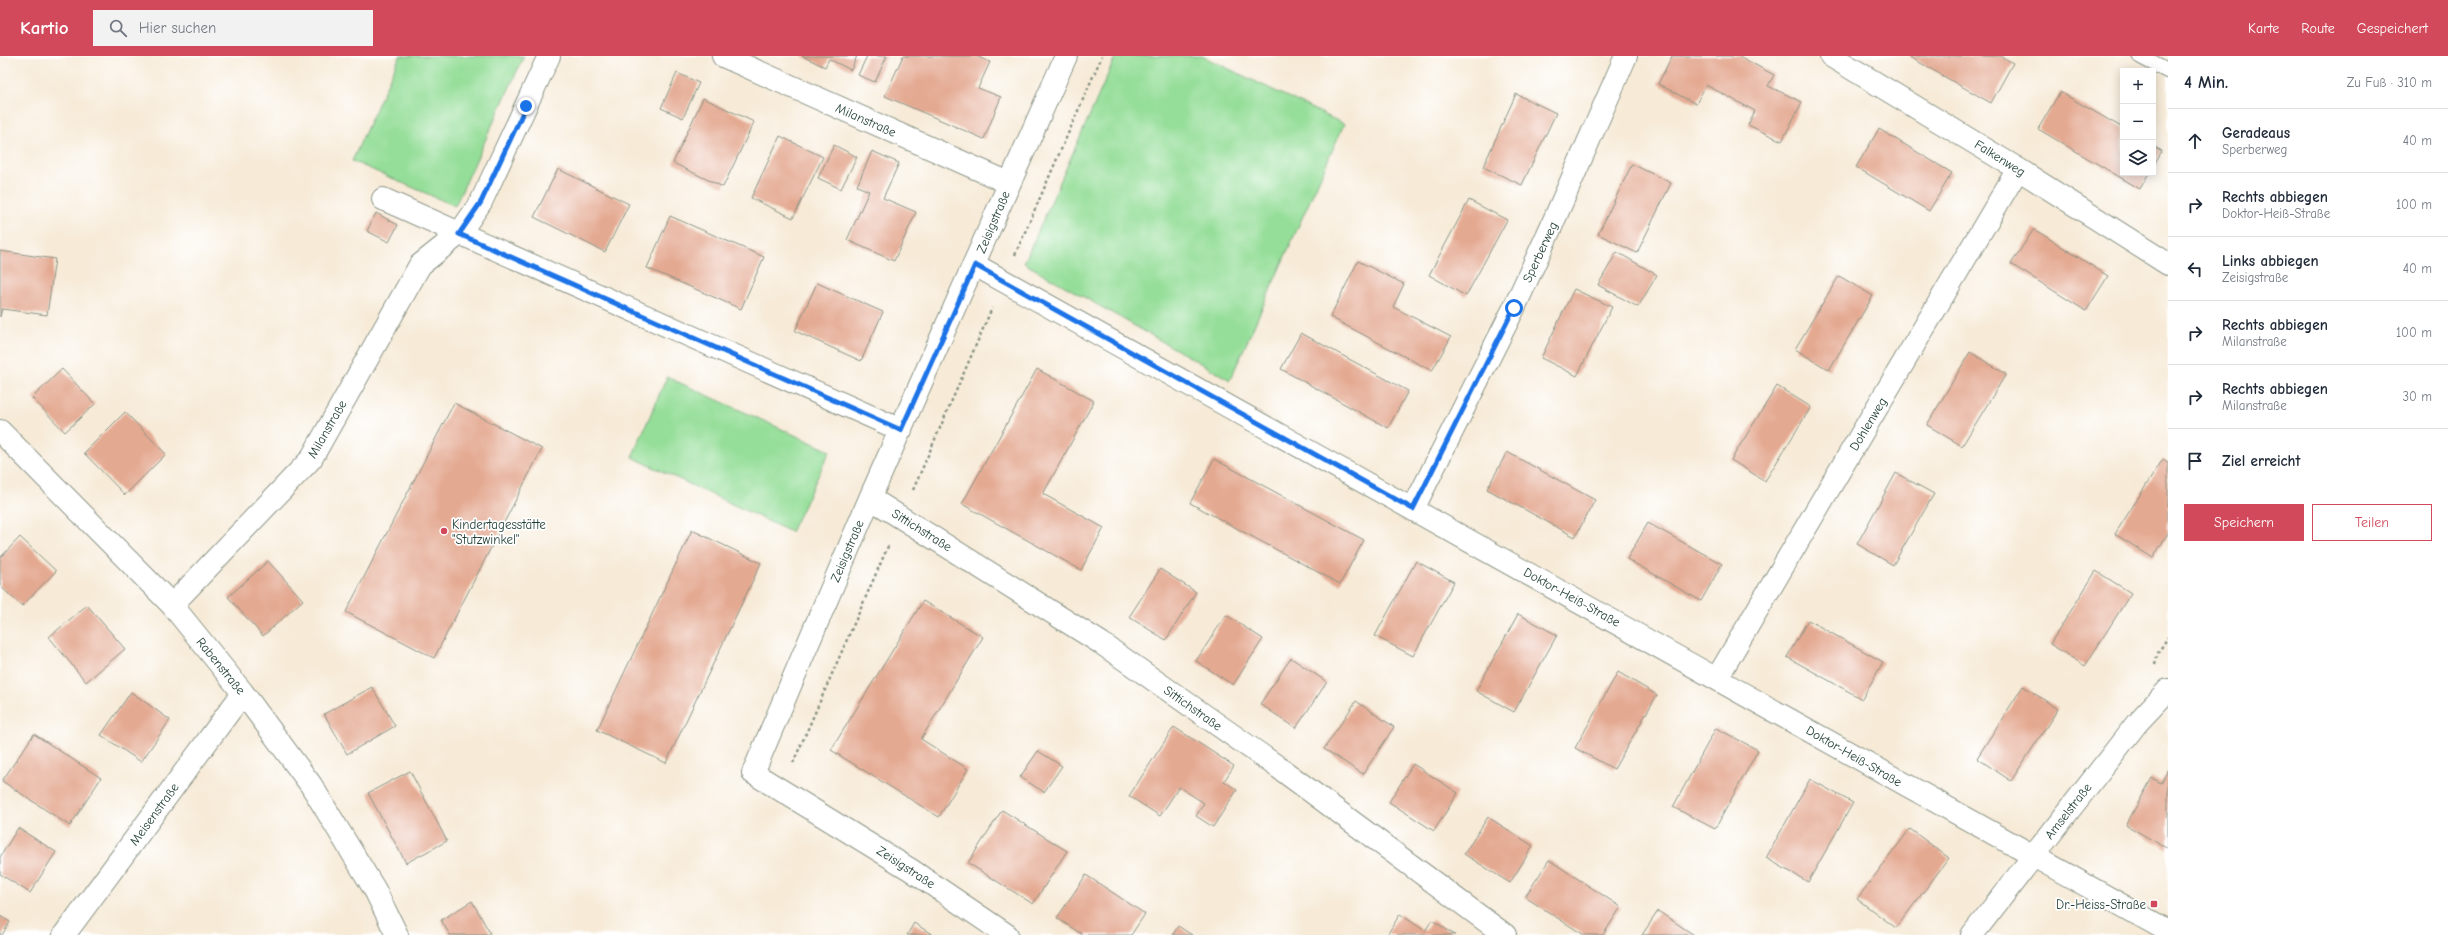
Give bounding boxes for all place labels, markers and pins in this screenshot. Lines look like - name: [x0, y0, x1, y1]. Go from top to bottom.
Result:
- place label: Kindertagesstätte "Stutzwinkel": [452, 517, 546, 547]
- marker: Kindertagesstätte "Stutzwinkel": [439, 526, 449, 536]
- place label: Dr.-Heiss-Straße: [2056, 897, 2146, 912]
- marker: Dr.-Heiss-Straße: [2149, 899, 2159, 909]

